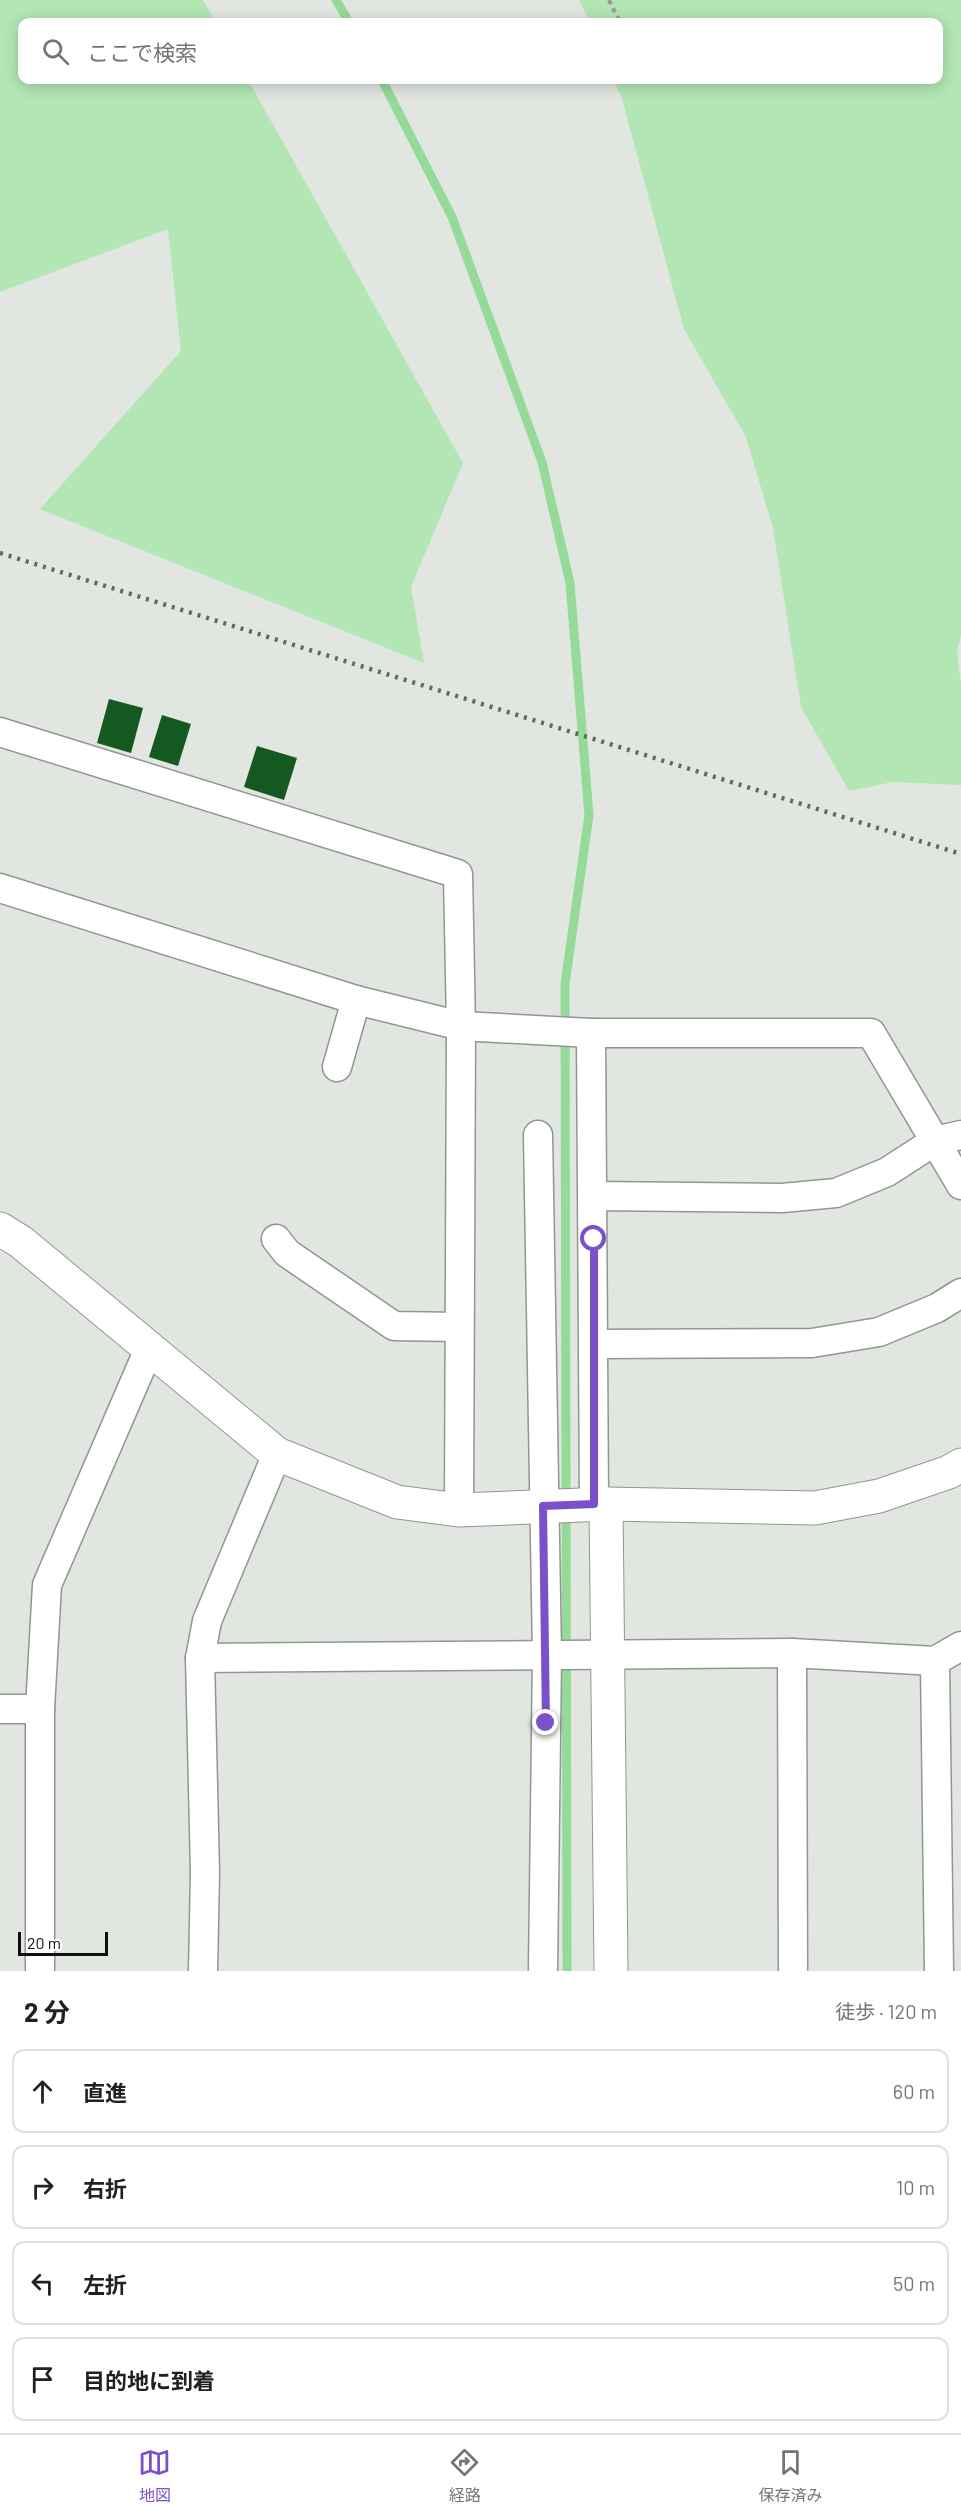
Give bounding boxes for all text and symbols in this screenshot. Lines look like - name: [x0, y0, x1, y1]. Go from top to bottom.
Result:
- search box: [18, 18, 943, 84]
- icon: search: [39, 35, 72, 68]
- text: ここで検索: [87, 39, 197, 65]
- route start: [580, 1225, 606, 1251]
- route end: [532, 1709, 558, 1735]
- scale bar: [18, 1929, 108, 1956]
- text: 20 m: [27, 1933, 61, 1952]
- text: 2 分: [24, 1996, 70, 2027]
- text: 徒歩 · 120 m: [835, 1999, 937, 2023]
- icon: ahead: [26, 2075, 59, 2108]
- text: 直進: [83, 2079, 127, 2105]
- text: 60 m: [893, 2079, 935, 2103]
- icon: right: [26, 2171, 59, 2204]
- text: 右折: [83, 2175, 127, 2201]
- text: 10 m: [896, 2175, 935, 2199]
- icon: left: [26, 2267, 59, 2300]
- text: 左折: [83, 2271, 127, 2297]
- text: 50 m: [893, 2271, 935, 2295]
- icon: arrive: [26, 2363, 59, 2396]
- text: 目的地に到着: [83, 2367, 215, 2393]
- tab: 地図: [138, 2446, 171, 2506]
- tab: 経路: [448, 2446, 481, 2506]
- tab: 保存済み: [758, 2446, 822, 2506]

